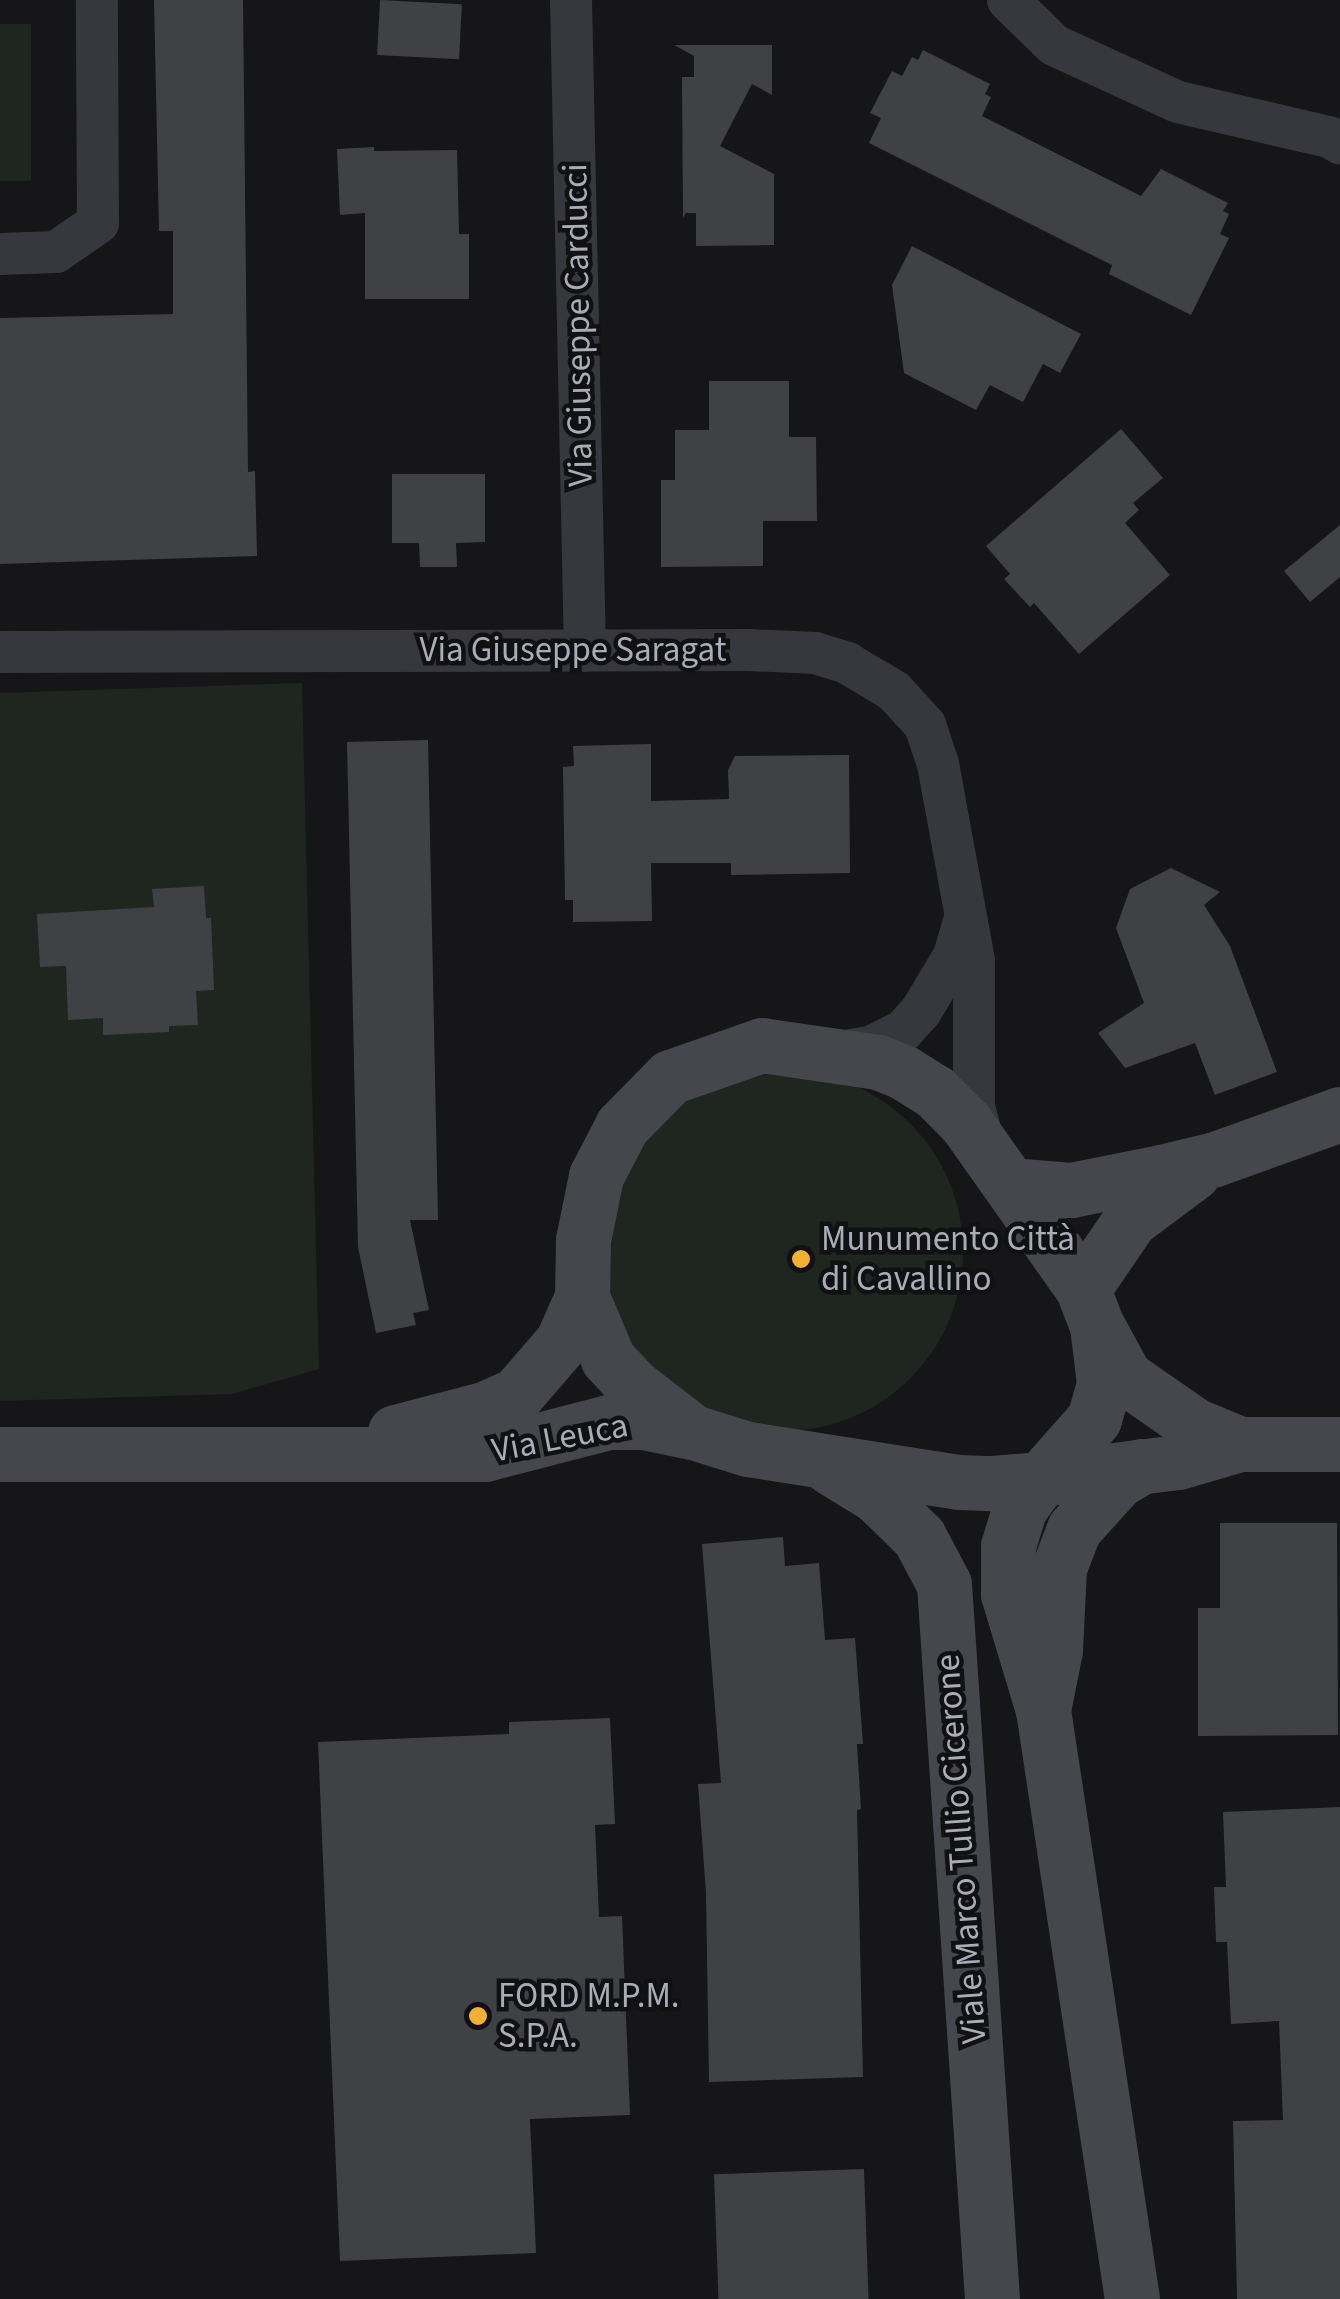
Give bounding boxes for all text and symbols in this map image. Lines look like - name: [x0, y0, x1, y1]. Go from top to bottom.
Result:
- street label: Via Giuseppe Carducci: [554, 163, 602, 487]
- street label: Via Giuseppe Saragat: [419, 629, 727, 671]
- place label: Munumento Città di Cavallino: [821, 1218, 1075, 1300]
- marker: Munumento Città di Cavallino: [790, 1248, 812, 1270]
- street label: Via Leuca: [488, 1404, 632, 1472]
- street label: Viale Marco Tullio Cicerone: [926, 1653, 996, 2045]
- place label: FORD M.P.M. S.P.A.: [498, 1975, 680, 2057]
- marker: FORD M.P.M. S.P.A.: [467, 2005, 489, 2027]

